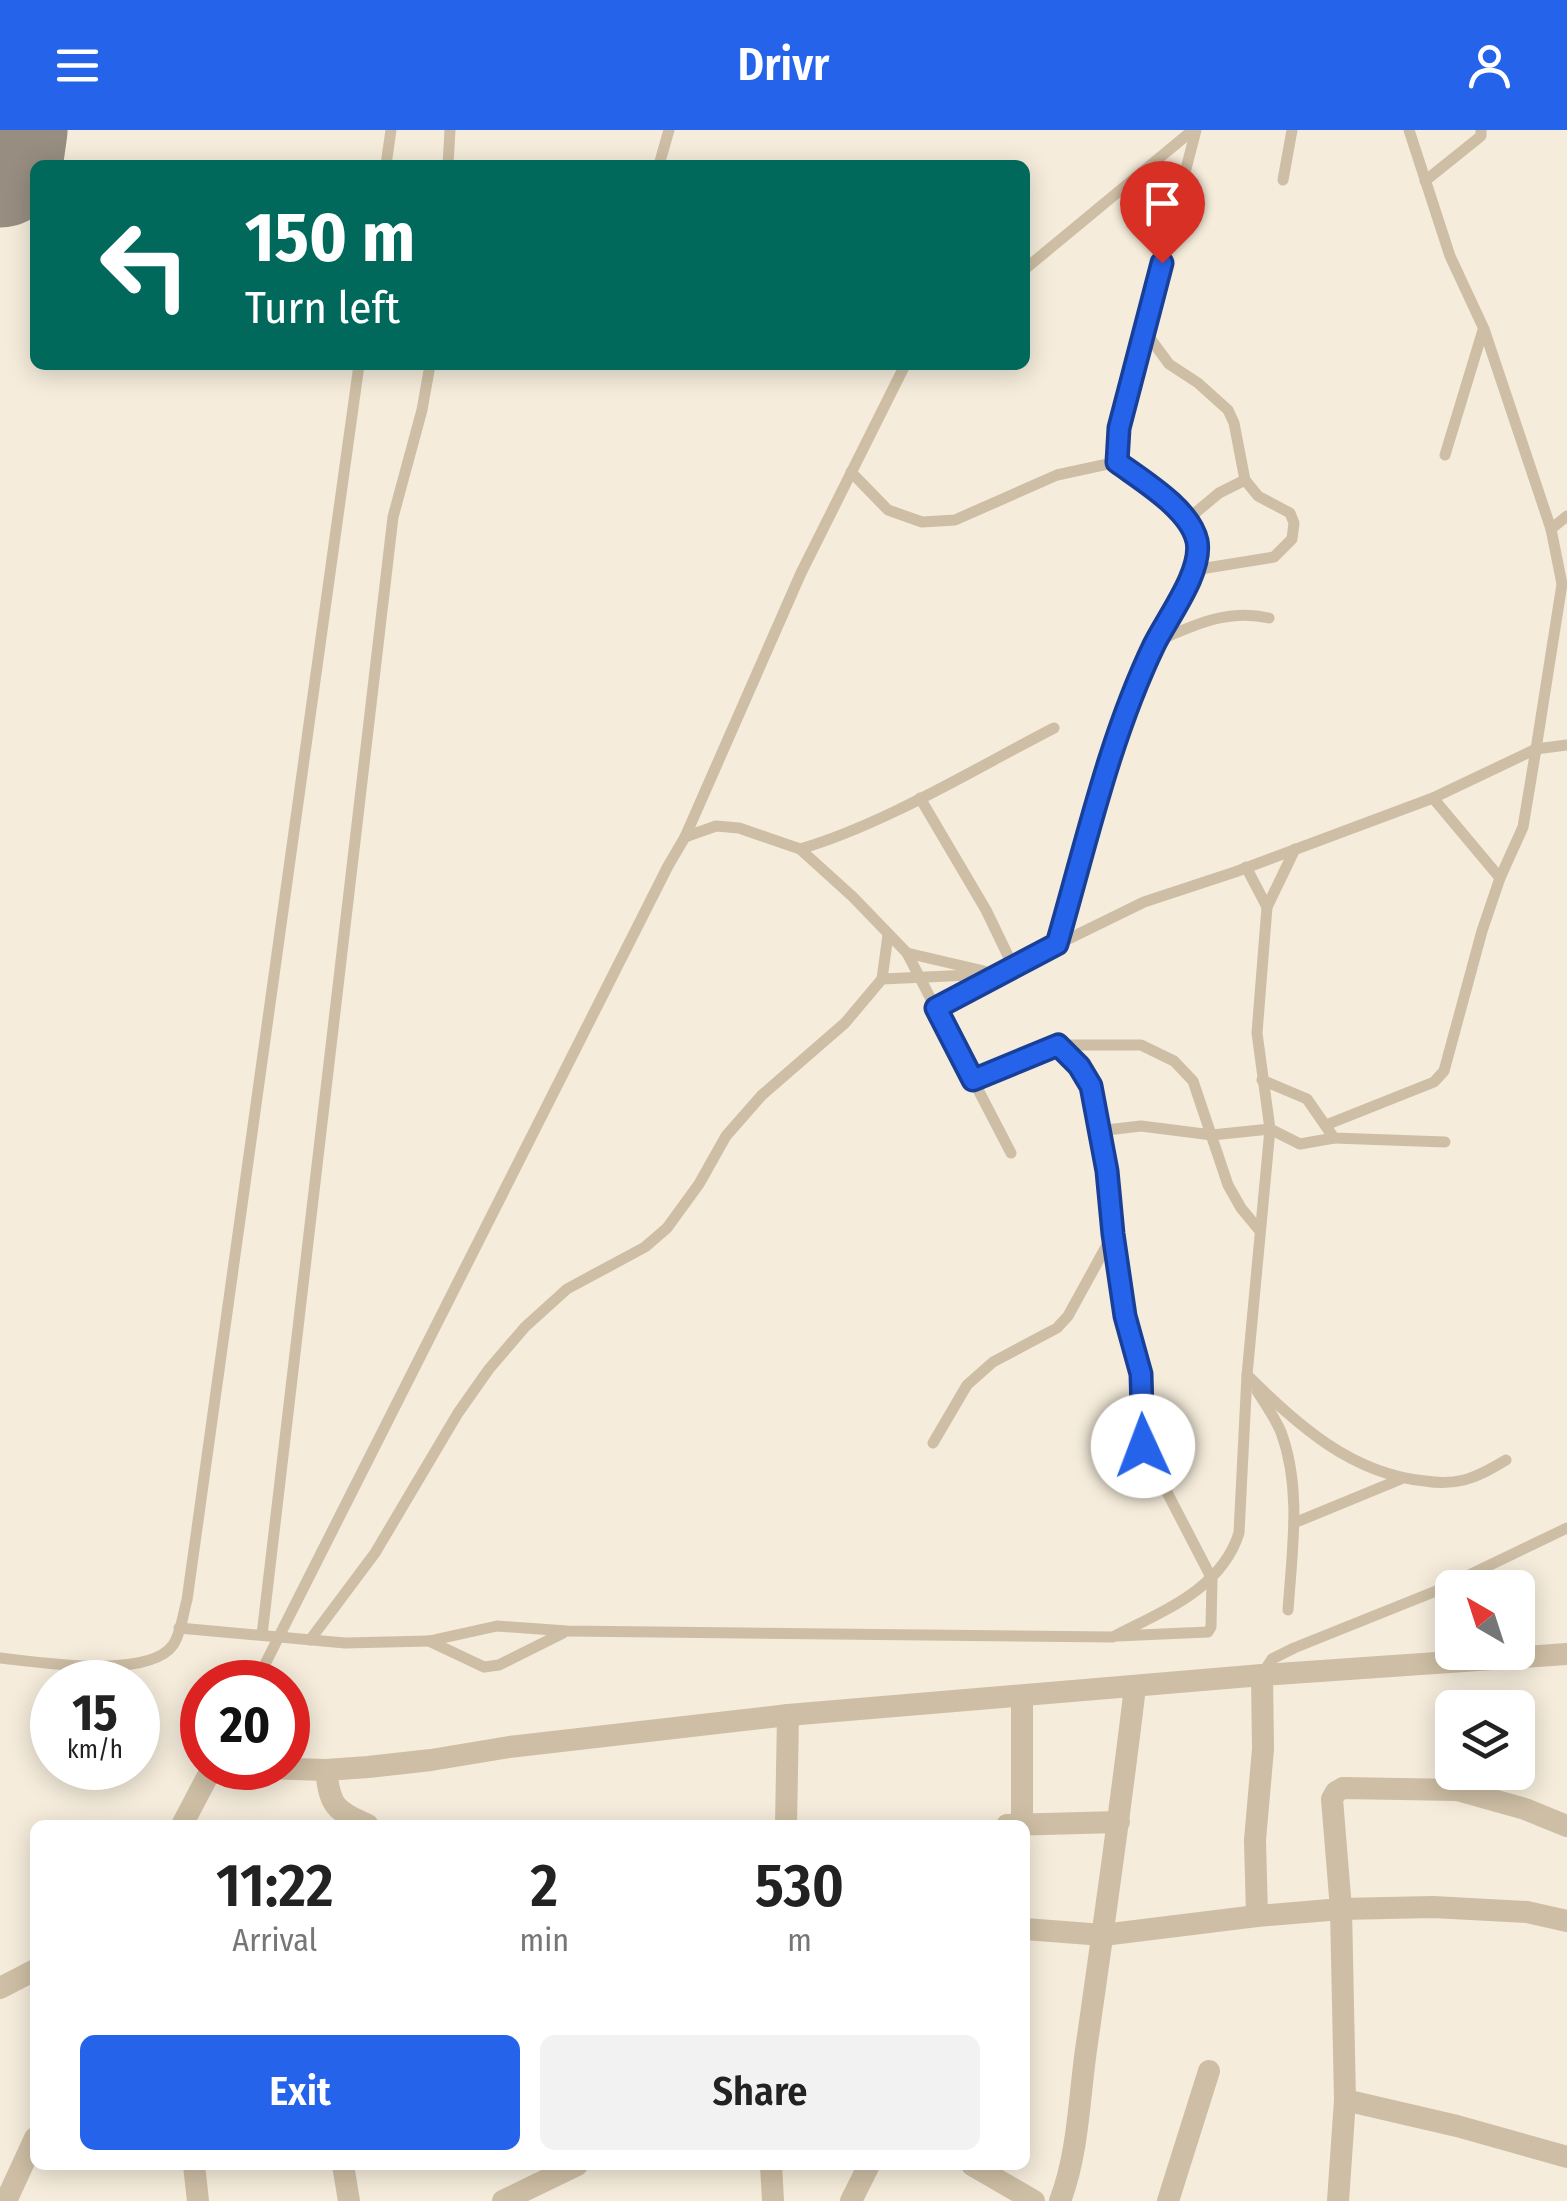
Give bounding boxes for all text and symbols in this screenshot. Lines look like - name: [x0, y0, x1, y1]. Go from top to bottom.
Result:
- icon: menu: [50, 38, 105, 93]
- text: Drivr: [738, 38, 829, 92]
- icon: person: [1462, 38, 1517, 93]
- pin: [1120, 161, 1205, 264]
- icon: arrive: [1135, 176, 1190, 231]
- text: 150 m: [245, 196, 415, 280]
- icon: left: [80, 200, 210, 330]
- text: Turn left: [245, 281, 400, 335]
- position arrow: [1091, 1394, 1195, 1498]
- north arrow: [1435, 1570, 1535, 1670]
- map controls: [1435, 1570, 1535, 1790]
- speed limit sign: 20: [180, 1660, 310, 1790]
- text: 15: [72, 1683, 118, 1743]
- button: layers: [1435, 1690, 1535, 1790]
- text: km/h: [67, 1735, 123, 1765]
- text: 11:22: [216, 1850, 334, 1922]
- text: 2: [531, 1850, 558, 1922]
- text: 530: [755, 1850, 844, 1922]
- text: Arrival: [232, 1921, 317, 1959]
- text: min: [520, 1921, 569, 1959]
- text: m: [787, 1921, 812, 1959]
- button: Exit: [80, 2035, 520, 2150]
- button: Share: [540, 2035, 980, 2150]

